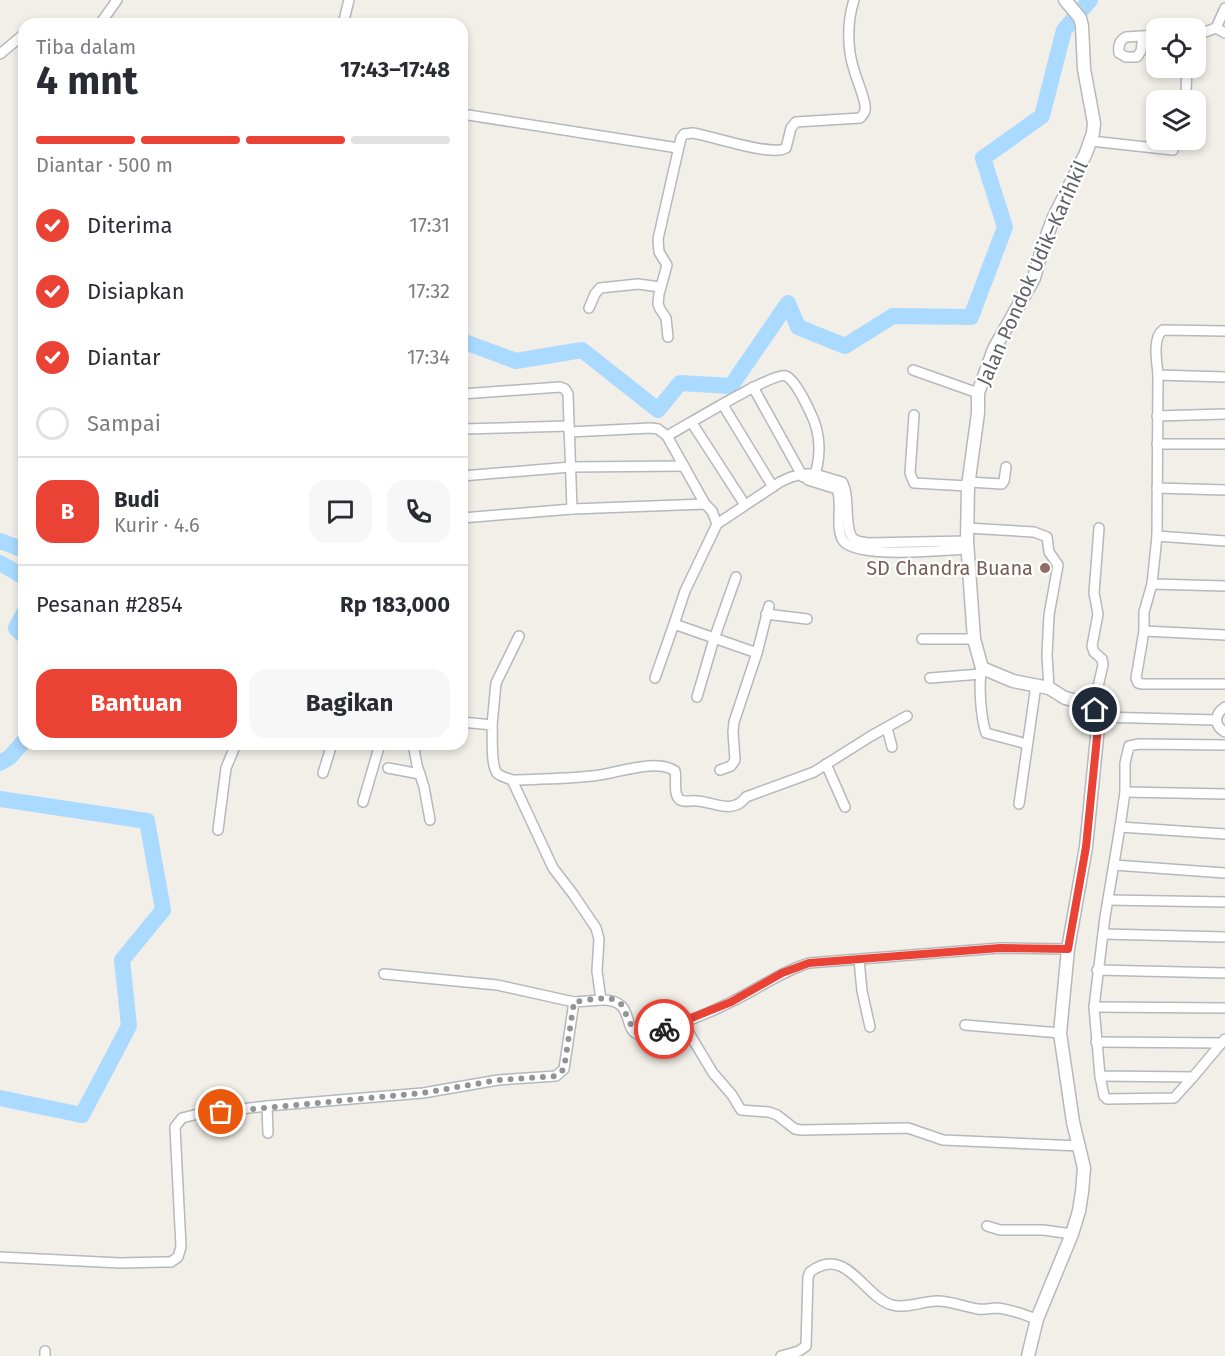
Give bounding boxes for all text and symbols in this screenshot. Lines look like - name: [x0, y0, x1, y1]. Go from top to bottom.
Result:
- map controls: [1146, 18, 1206, 150]
- button: locate: [1146, 18, 1206, 78]
- text: Tiba dalam: [36, 35, 136, 59]
- text: 17:43–17:48: [340, 56, 450, 83]
- text: 4 mnt: [36, 58, 138, 104]
- button: layers: [1146, 90, 1206, 150]
- text: Diantar · 500 m: [36, 153, 173, 177]
- street label: Jalan Pondok Udik–Karihkil: [971, 156, 1093, 389]
- icon: check: [36, 209, 69, 242]
- text: Diterima: [87, 212, 173, 239]
- text: 17:31: [409, 213, 450, 237]
- icon: check: [36, 275, 69, 308]
- text: Disiapkan: [87, 278, 185, 305]
- text: 17:32: [408, 279, 450, 303]
- icon: check: [36, 341, 69, 374]
- text: Diantar: [87, 344, 160, 371]
- text: 17:34: [407, 345, 450, 369]
- text: Sampai: [87, 410, 161, 437]
- button: chat: [309, 480, 372, 543]
- button: phone: [387, 480, 450, 543]
- text: Budi: [114, 486, 160, 513]
- text: B: [61, 498, 74, 525]
- text: Kurir · 4.6: [114, 513, 200, 537]
- place label: SD Chandra Buana: [866, 556, 1033, 580]
- marker: SD Chandra Buana: [1038, 561, 1052, 575]
- text: Pesanan #2854: [36, 591, 183, 618]
- text: Rp 183,000: [340, 591, 450, 618]
- button: Bantuan: [36, 669, 237, 738]
- button: Bagikan: [249, 669, 450, 738]
- pin: [1069, 684, 1120, 735]
- icon: home: [1078, 693, 1111, 726]
- courier: [634, 999, 694, 1059]
- icon: bike: [648, 1013, 681, 1046]
- pin: [195, 1086, 246, 1137]
- icon: bag: [204, 1095, 237, 1128]

